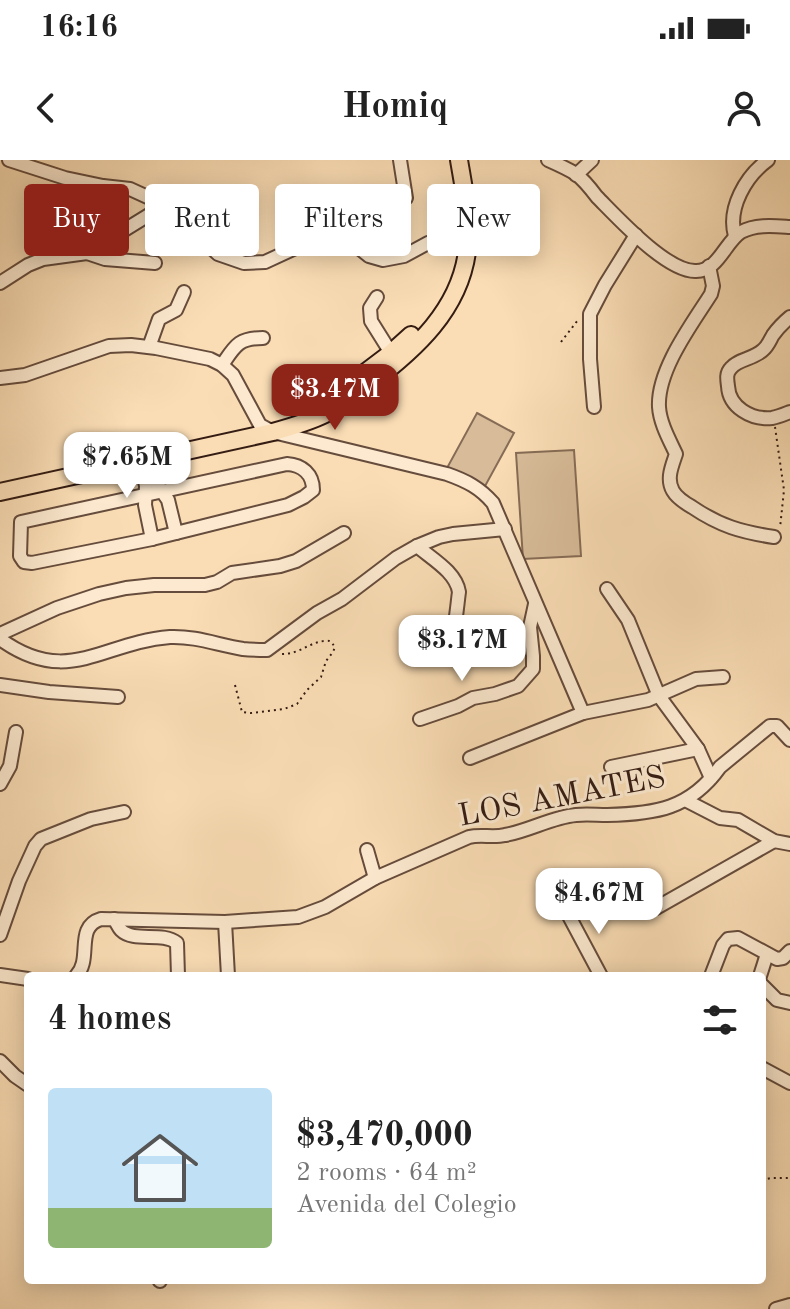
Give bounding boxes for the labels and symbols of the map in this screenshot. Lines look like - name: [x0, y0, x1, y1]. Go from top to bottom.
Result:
- pin: $3.47M: [270, 364, 400, 432]
- pin: $7.65M: [62, 432, 192, 500]
- pin: $3.17M: [397, 615, 527, 683]
- street label: LOS AMATES: [456, 762, 668, 834]
- pin: $4.67M: [534, 868, 664, 936]

